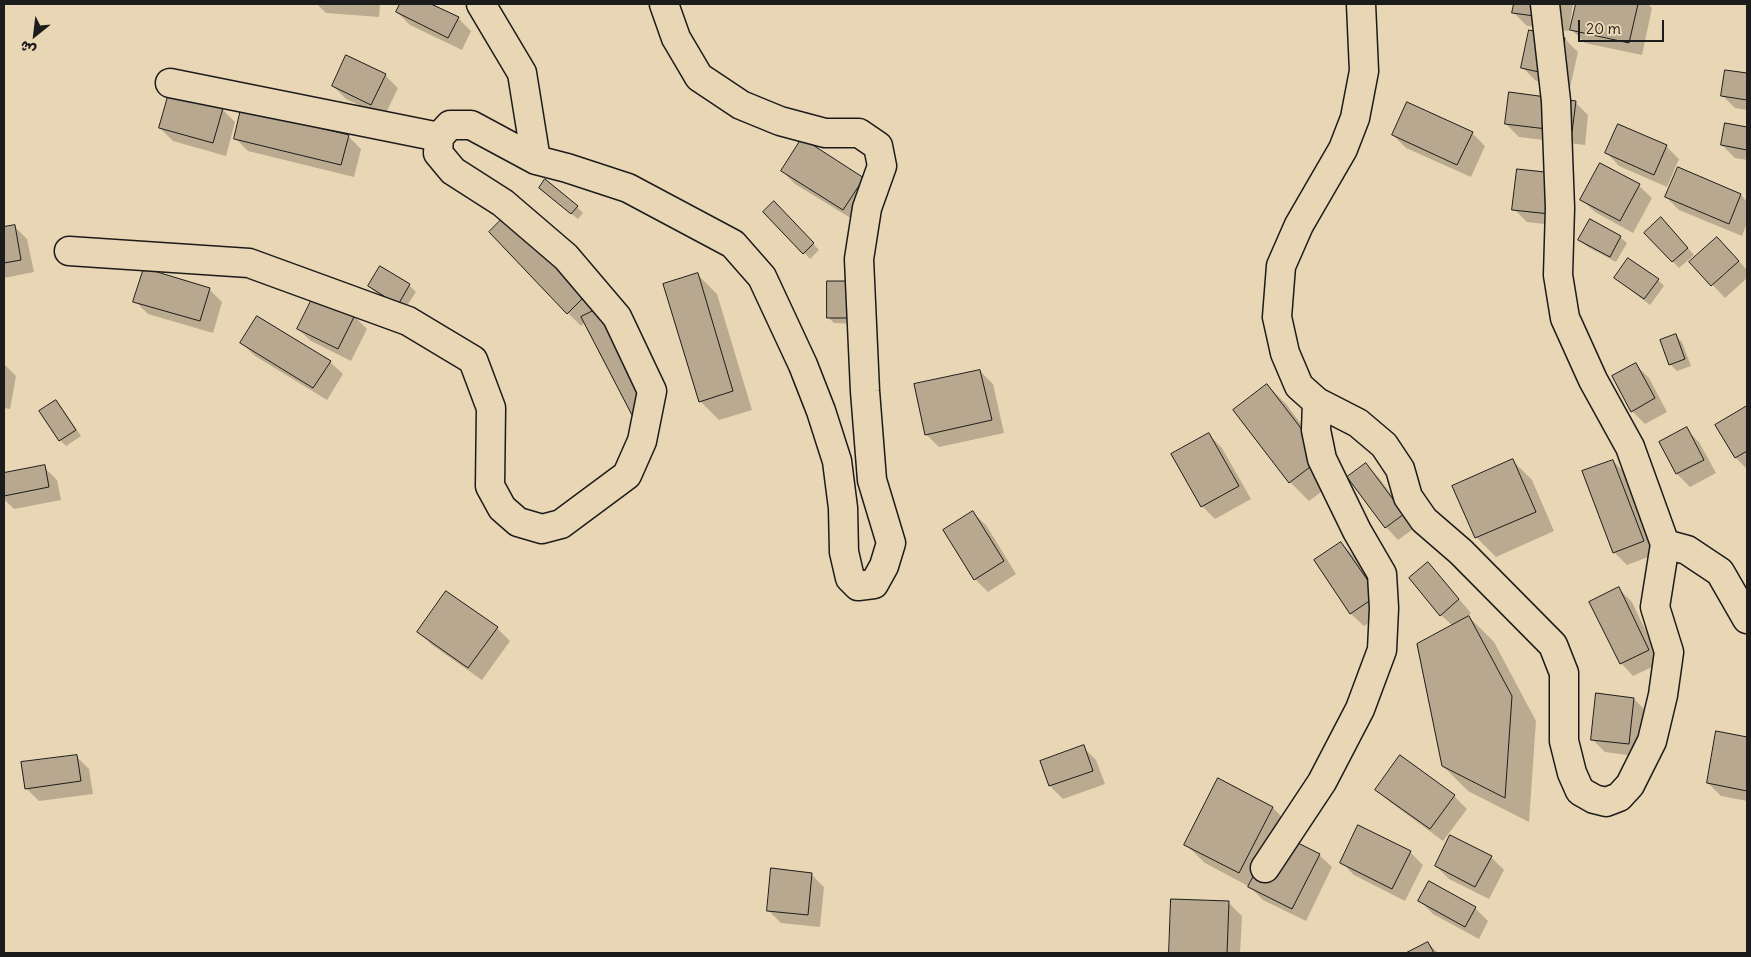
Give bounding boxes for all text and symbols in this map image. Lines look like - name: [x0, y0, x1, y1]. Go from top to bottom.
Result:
- north arrow: [10, 10, 60, 60]
- scale bar: [1581, 10, 1667, 42]
- text: 20 m: [1586, 19, 1621, 38]
- text: ش: [17, 37, 39, 60]

